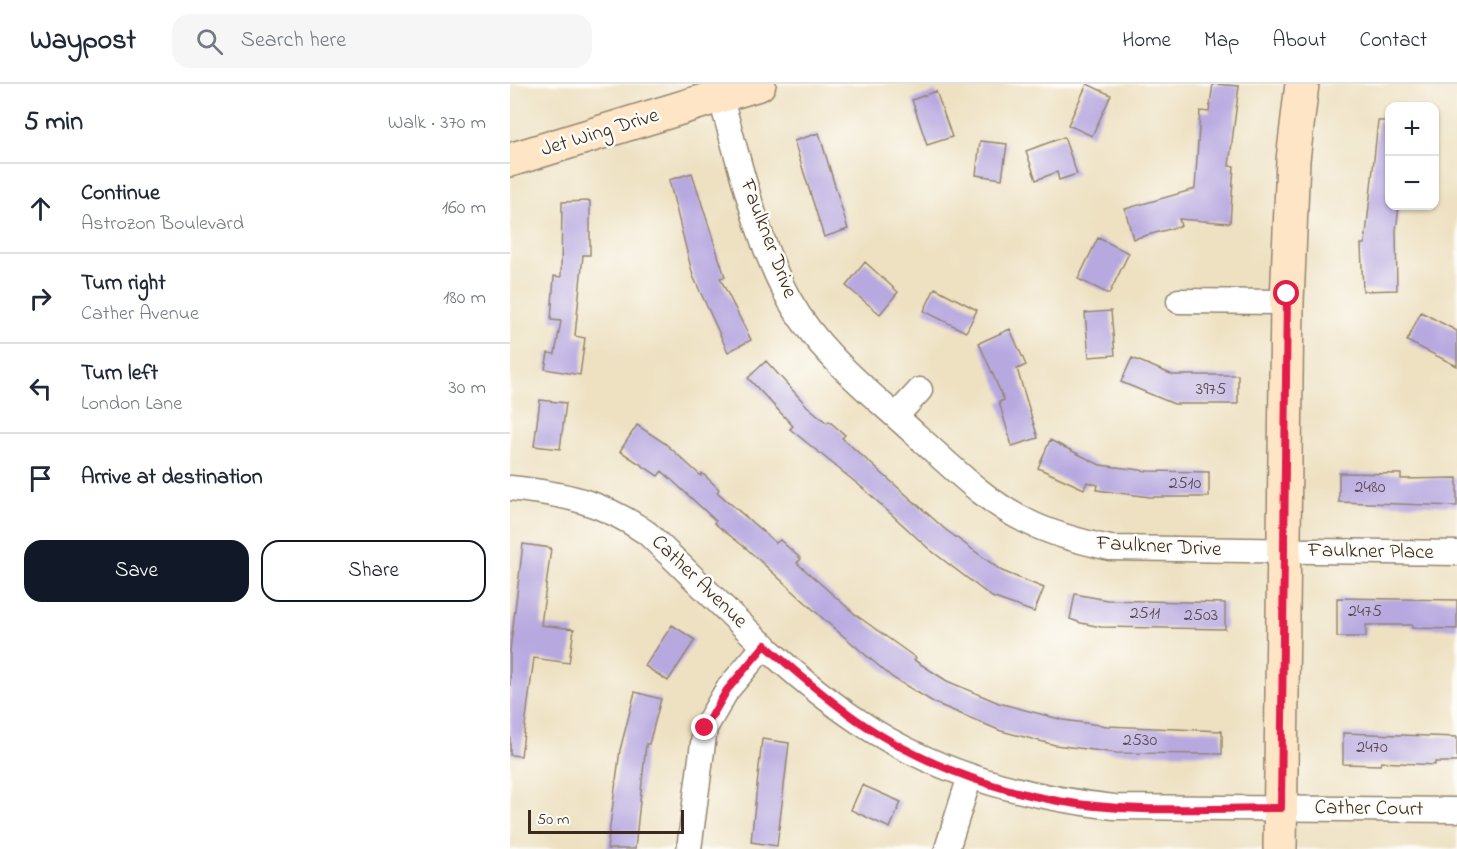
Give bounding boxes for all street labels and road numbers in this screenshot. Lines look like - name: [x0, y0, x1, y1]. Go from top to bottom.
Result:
- street label: Jet Wing Drive: [537, 101, 664, 167]
- street label: Faulkner Drive: [731, 174, 805, 303]
- street label: Cather Avenue: [644, 528, 754, 636]
- street label: Faulkner Drive: [1095, 529, 1223, 565]
- street label: Faulkner Place: [1307, 536, 1435, 568]
- street label: Cather Court: [1314, 793, 1424, 825]

